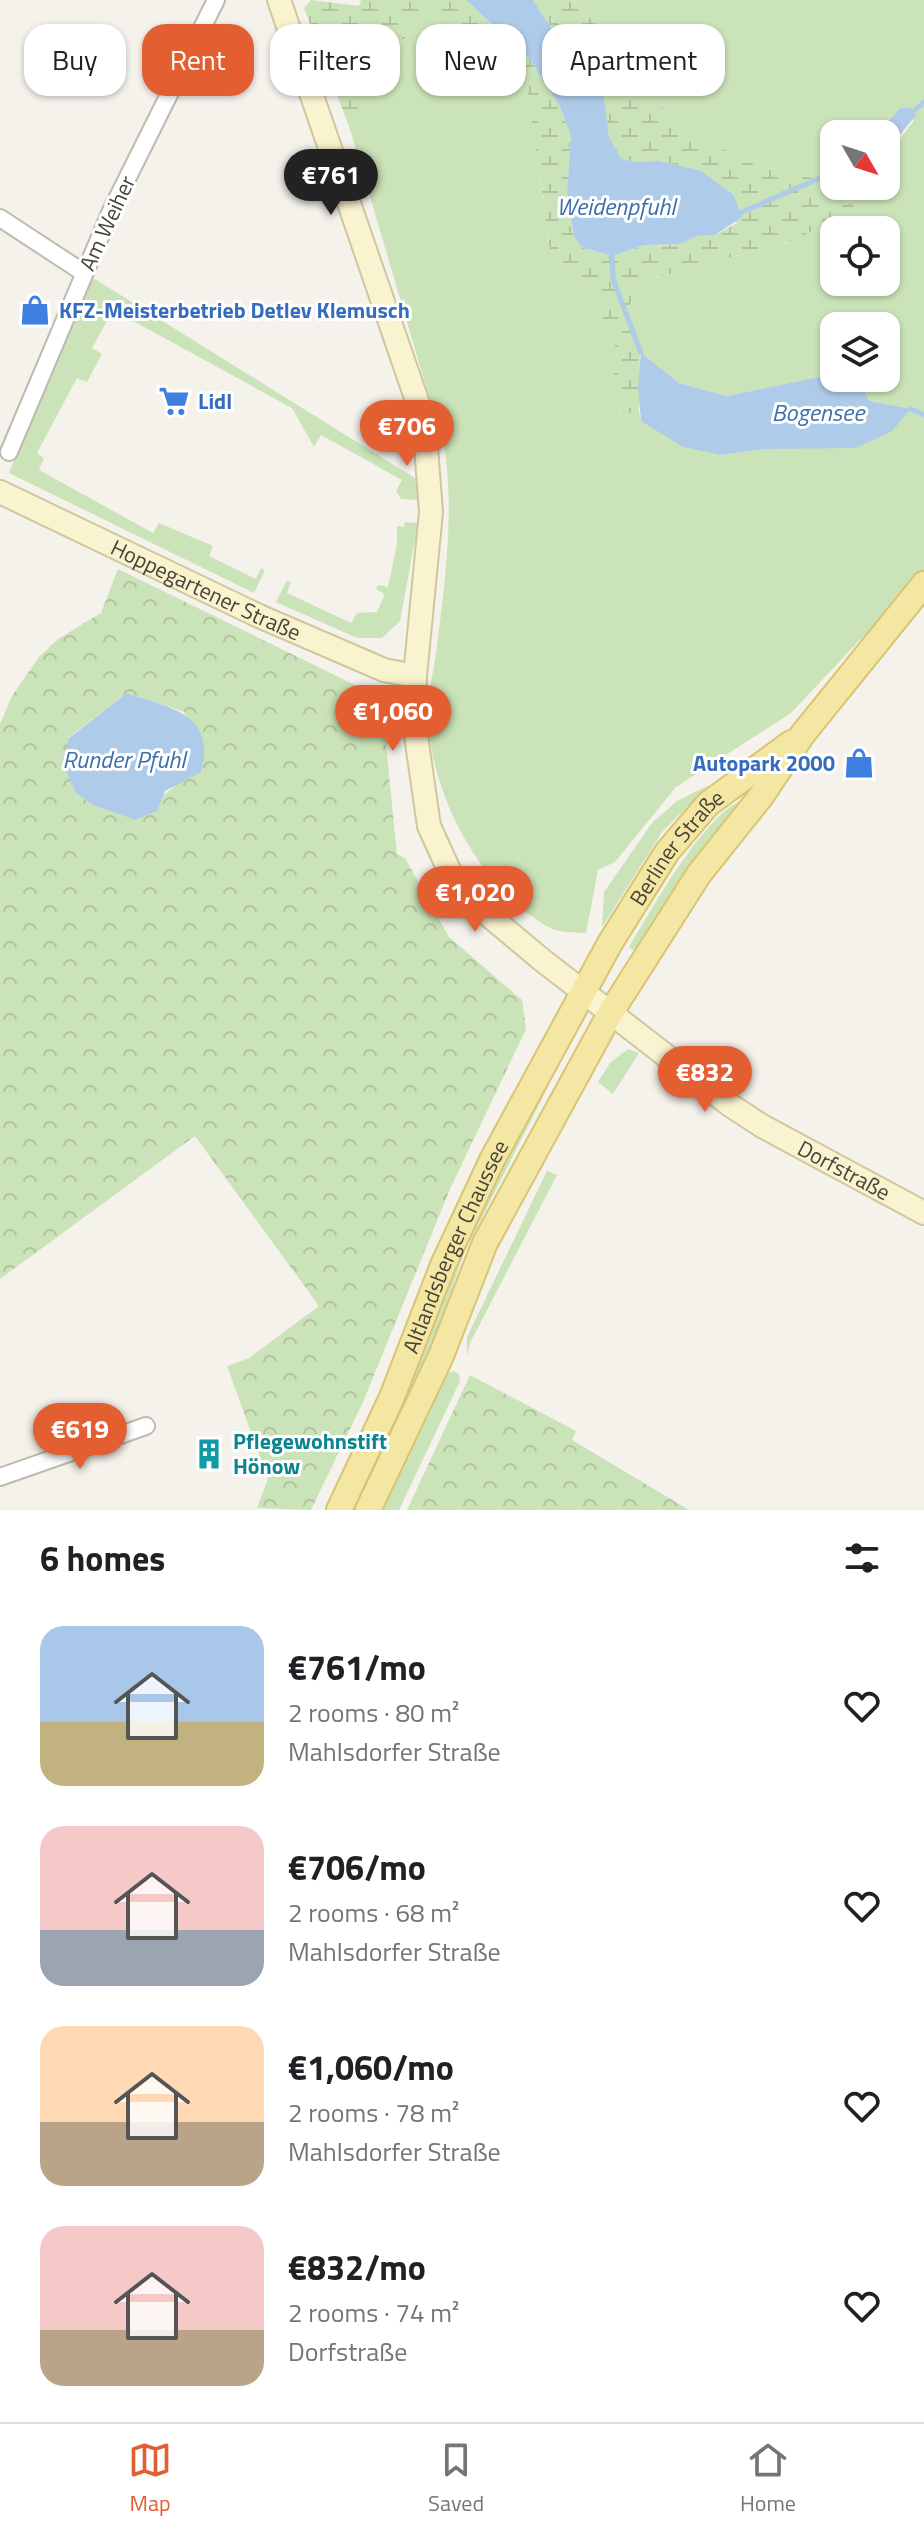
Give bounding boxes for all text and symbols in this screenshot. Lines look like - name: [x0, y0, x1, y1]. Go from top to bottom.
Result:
- chip: Buy: [24, 24, 126, 96]
- chip: Rent: [142, 24, 254, 96]
- chip: Filters: [270, 24, 400, 96]
- chip: New: [416, 24, 526, 96]
- chip: Apartment: [542, 24, 725, 96]
- north arrow: [820, 120, 900, 200]
- map controls: [820, 120, 900, 392]
- pin: €761: [284, 149, 378, 217]
- text: €761: [302, 155, 360, 194]
- street label: Am Weiher: [70, 169, 144, 276]
- water label: Weidenpfuhl: [557, 188, 678, 224]
- button: locate: [820, 216, 900, 296]
- shop icon: KFZ-Meisterbetrieb Detlev Klemusch: [18, 293, 52, 327]
- place label: KFZ-Meisterbetrieb Detlev Klemusch: [59, 293, 410, 327]
- button: layers: [820, 312, 900, 392]
- supermarket icon: Lidl: [157, 384, 191, 418]
- place label: Lidl: [198, 384, 232, 418]
- water label: Bogensee: [772, 394, 866, 430]
- pin: €706: [360, 400, 454, 468]
- text: €706: [378, 406, 436, 445]
- street label: Hoppegartener Straße: [105, 530, 306, 649]
- pin: €1,060: [328, 685, 458, 753]
- text: €1,060: [353, 691, 433, 730]
- water label: Runder Pfuhl: [62, 741, 188, 777]
- place label: Autopark 2000: [693, 746, 835, 780]
- shop icon: Autopark 2000: [842, 746, 876, 780]
- street label: Berliner Straße: [621, 781, 731, 912]
- pin: €1,020: [410, 866, 540, 934]
- text: €1,020: [435, 872, 515, 911]
- pin: €832: [658, 1046, 752, 1114]
- text: €832: [676, 1052, 734, 1091]
- street label: Dorfstraße: [792, 1131, 897, 1209]
- street label: Altlandsberger Chaussee: [393, 1134, 517, 1358]
- pin: €619: [33, 1403, 127, 1471]
- text: €619: [51, 1409, 109, 1448]
- place label: Pflegewohnstift Hönow: [233, 1424, 387, 1483]
- building icon: Pflegewohnstift Hönow: [192, 1437, 226, 1471]
- text: 6 homes: [40, 1532, 165, 1584]
- icon: filters: [840, 1536, 884, 1580]
- text: €761/mo: [288, 1641, 426, 1693]
- icon: home: [104, 1658, 200, 1754]
- icon: heart: [840, 1684, 884, 1728]
- text: 2 rooms · 80 m²: [288, 1693, 459, 1732]
- text: Mahlsdorfer Straße: [288, 1732, 501, 1771]
- text: €706/mo: [288, 1841, 426, 1893]
- icon: home: [104, 1858, 200, 1954]
- icon: heart: [840, 1884, 884, 1928]
- text: 2 rooms · 68 m²: [288, 1893, 459, 1932]
- text: Mahlsdorfer Straße: [288, 1932, 501, 1971]
- text: €1,060/mo: [288, 2041, 454, 2093]
- icon: home: [104, 2058, 200, 2154]
- icon: heart: [840, 2084, 884, 2128]
- text: 2 rooms · 78 m²: [288, 2093, 459, 2132]
- text: Mahlsdorfer Straße: [288, 2132, 501, 2171]
- text: €832/mo: [288, 2241, 426, 2293]
- icon: home: [104, 2258, 200, 2354]
- icon: heart: [840, 2284, 884, 2328]
- text: 2 rooms · 74 m²: [288, 2293, 459, 2332]
- text: Dorfstraße: [288, 2332, 407, 2371]
- tab: Map: [128, 2438, 172, 2520]
- tab: Saved: [428, 2438, 484, 2520]
- tab: Home: [740, 2438, 796, 2520]

